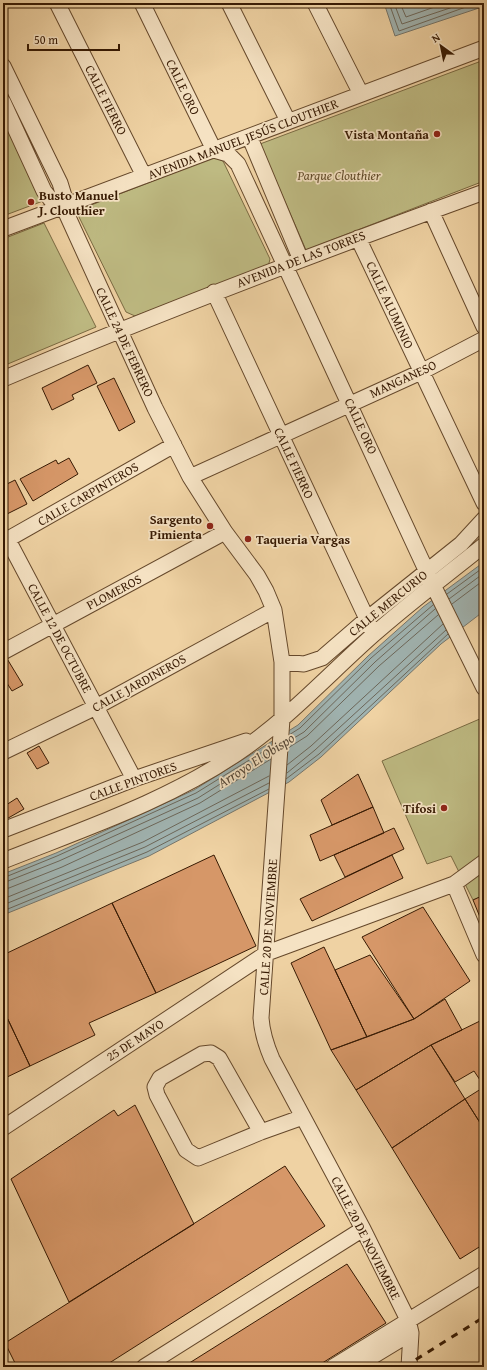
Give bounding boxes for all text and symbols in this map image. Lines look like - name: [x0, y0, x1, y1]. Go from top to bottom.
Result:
- scale bar: [28, 26, 119, 52]
- north arrow: [421, 26, 461, 66]
- text: N: [428, 29, 444, 46]
- text: 50 m: [34, 31, 58, 48]
- street label: CALLE ORO: [161, 56, 205, 118]
- street label: CALLE FIERRO: [80, 62, 132, 138]
- street label: AVENIDA MANUEL JESÚS CLOUTHIER: [145, 94, 342, 184]
- place label: Vista Montaña: [345, 125, 429, 144]
- marker: Vista Montaña: [432, 129, 442, 139]
- park label: Parque Clouthier: [296, 166, 382, 185]
- place label: Busto Manuel J. Clouthier: [37, 186, 118, 220]
- marker: Busto Manuel J. Clouthier: [26, 197, 36, 207]
- street label: AVENIDA DE LAS TORRES: [234, 226, 368, 292]
- street label: CALLE ALUMINIO: [361, 258, 419, 352]
- street label: CALLE 24 DE FEBRERO: [91, 284, 159, 400]
- street label: MANGANESO: [366, 355, 440, 403]
- street label: CALLE ORO: [340, 395, 382, 457]
- street label: CALLE FIERRO: [269, 424, 319, 502]
- street label: CALLE CARPINTEROS: [34, 457, 142, 531]
- place label: Sargento Pimienta: [150, 510, 202, 544]
- marker: Sargento Pimienta: [205, 521, 215, 531]
- place label: Taqueria Vargas: [256, 530, 351, 549]
- marker: Taqueria Vargas: [243, 534, 253, 544]
- street label: CALLE MERCURIO: [345, 565, 432, 641]
- street label: PLOMEROS: [83, 569, 145, 615]
- street label: CALLE 12 DE OCTUBRE: [23, 580, 97, 697]
- street label: CALLE JARDINEROS: [89, 649, 189, 717]
- water label: Arroyo El Obispo: [213, 728, 298, 793]
- street label: CALLE PINTORES: [87, 756, 179, 806]
- place label: Tifosi: [403, 799, 436, 818]
- marker: Tifosi: [439, 803, 449, 813]
- street label: CALLE 20 DE NOVIEMBRE: [254, 858, 282, 996]
- street label: 25 DE MAYO: [102, 1014, 168, 1066]
- street label: CALLE 20 DE NOVIEMBRE: [327, 1173, 406, 1304]

